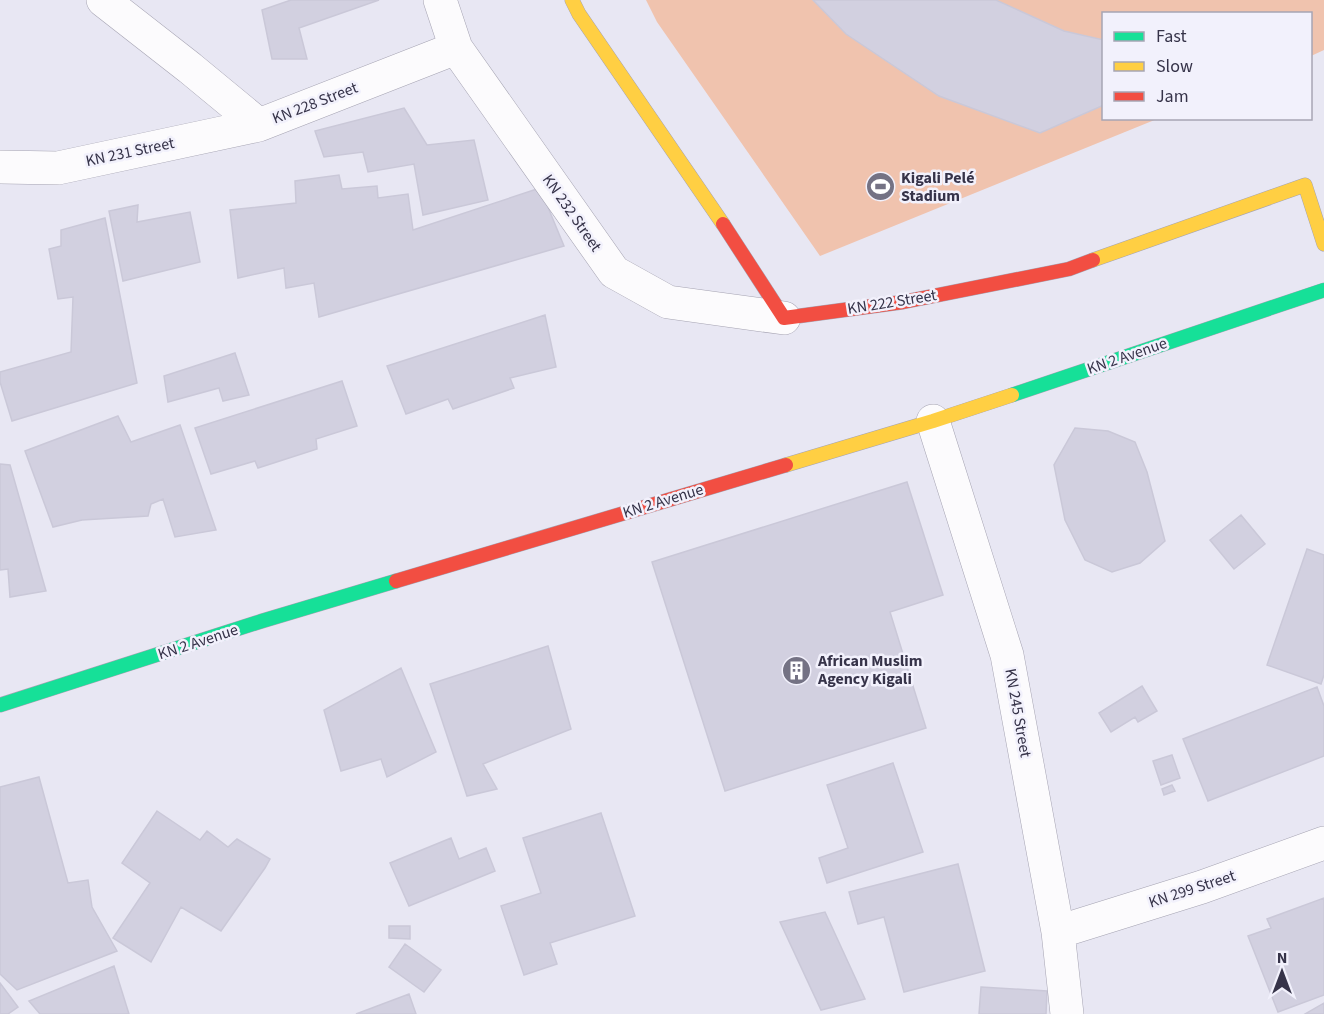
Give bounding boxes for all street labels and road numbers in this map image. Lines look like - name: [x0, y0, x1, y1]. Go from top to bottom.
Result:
- street label: KN 228 Street: [269, 76, 361, 129]
- street label: KN 231 Street: [84, 132, 177, 172]
- street label: KN 232 Street: [537, 170, 607, 257]
- street label: KN 222 Street: [846, 284, 939, 320]
- street label: KN 2 Avenue: [1084, 332, 1170, 380]
- street label: KN 2 Avenue: [620, 478, 706, 524]
- street label: KN 2 Avenue: [155, 619, 241, 665]
- street label: KN 245 Street: [999, 667, 1037, 760]
- street label: KN 299 Street: [1146, 864, 1239, 913]

